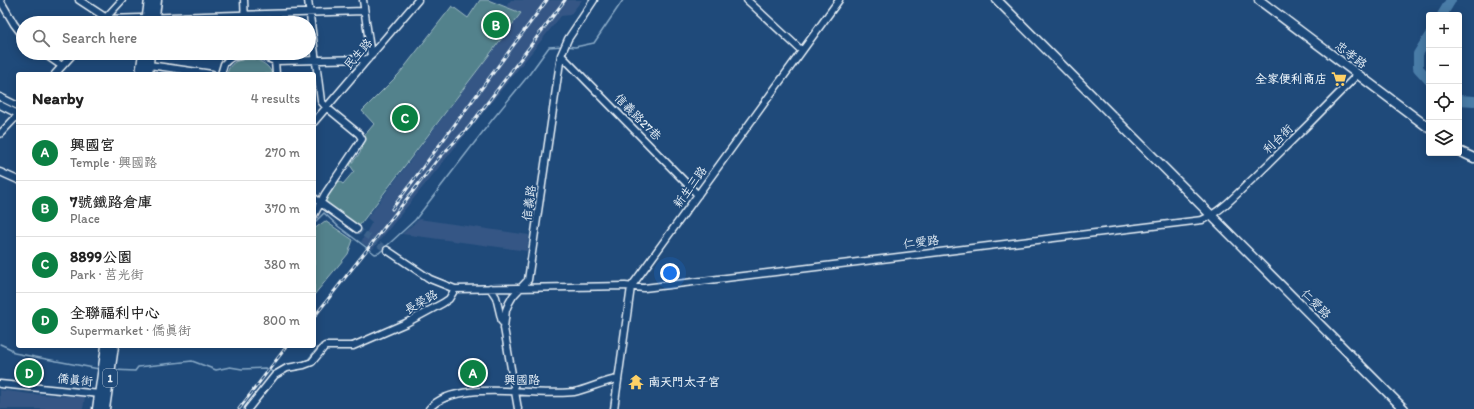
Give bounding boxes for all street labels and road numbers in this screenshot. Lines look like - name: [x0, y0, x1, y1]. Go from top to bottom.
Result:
- street label: 民生路: [341, 36, 375, 72]
- street label: 忠孝路: [1332, 39, 1370, 71]
- street label: 信義路27巷: [612, 91, 664, 143]
- street label: 利台街: [1260, 121, 1296, 157]
- street label: 新生三路: [670, 163, 710, 211]
- street label: 信義路: [520, 184, 538, 222]
- street label: 仁愛路: [902, 233, 940, 251]
- street label: 仁愛路: [1298, 286, 1334, 322]
- street label: 長榮路: [402, 287, 440, 317]
- road number: 1: [103, 369, 117, 387]
- street label: 僑真街: [56, 371, 94, 389]
- street label: 興國路: [504, 373, 540, 387]

